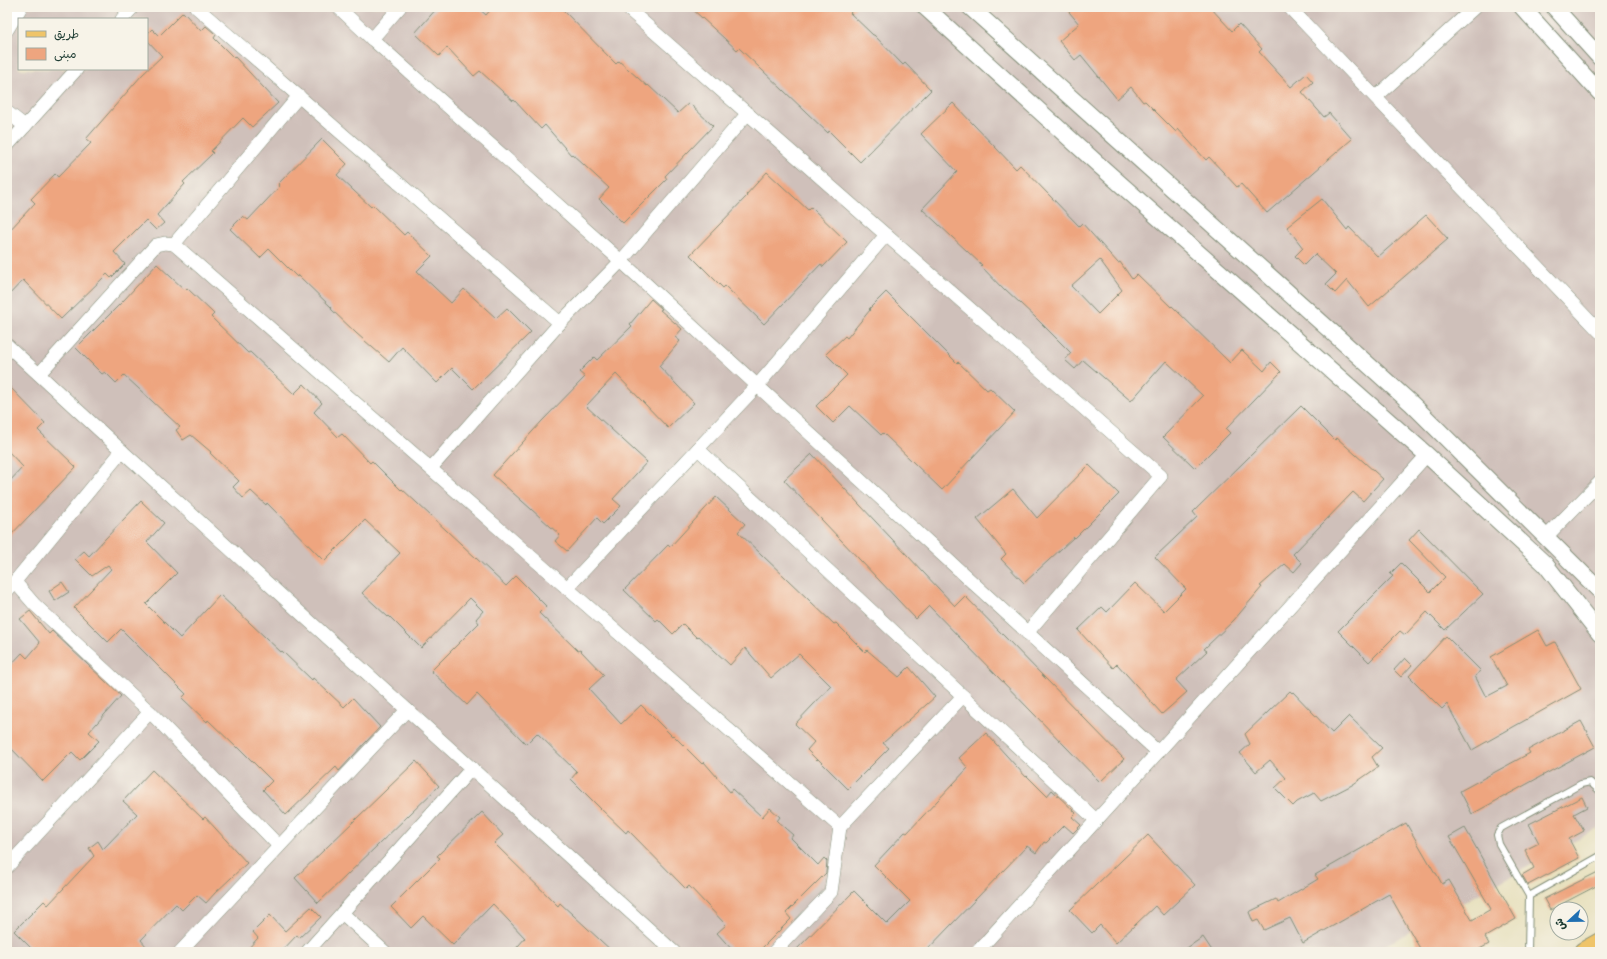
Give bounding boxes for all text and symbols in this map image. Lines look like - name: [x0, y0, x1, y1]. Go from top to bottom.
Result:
- legend: [18, 18, 148, 70]
- text: طريق: [54, 29, 79, 43]
- text: مبنى: [54, 49, 77, 63]
- north arrow: [1549, 901, 1589, 941]
- text: ش: [1554, 916, 1569, 932]

